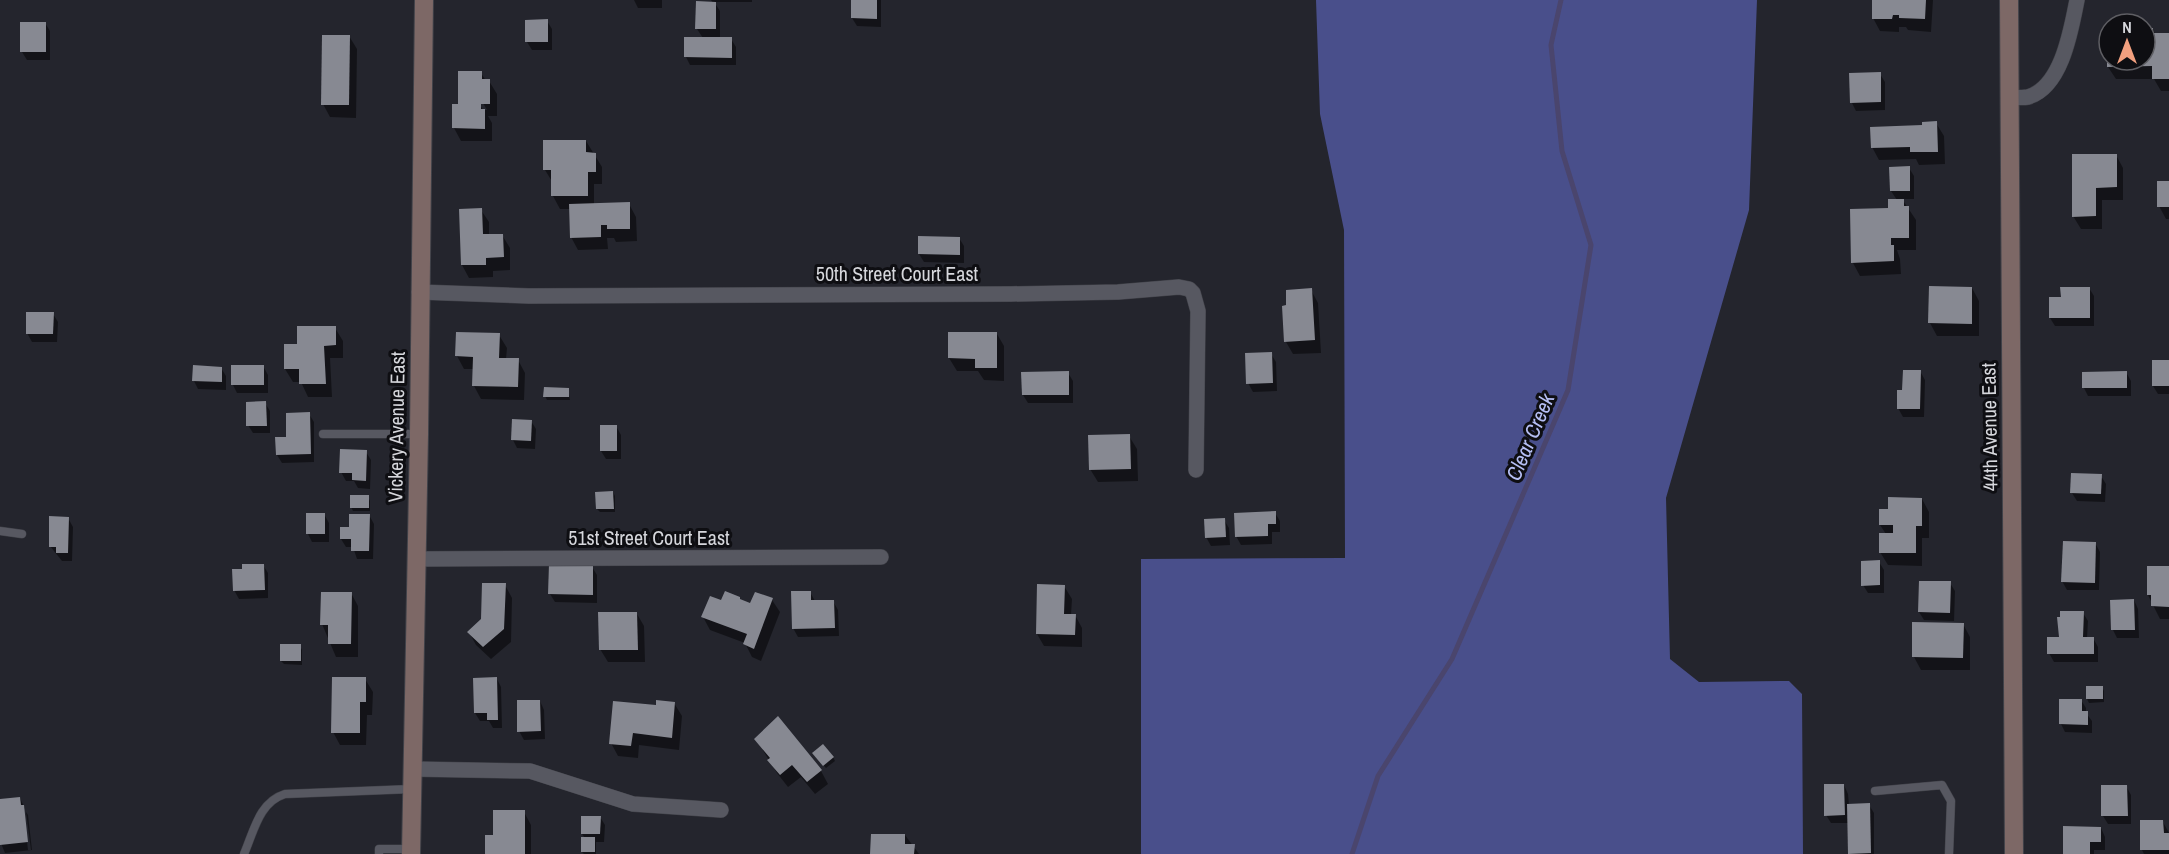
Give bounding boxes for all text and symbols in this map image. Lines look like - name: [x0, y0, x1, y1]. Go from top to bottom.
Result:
- north arrow: [2097, 12, 2157, 72]
- text: N: [2122, 16, 2132, 38]
- street label: 50th Street Court East: [816, 260, 979, 287]
- street label: Vickery Avenue East: [381, 351, 411, 503]
- street label: 44th Avenue East: [1974, 362, 2004, 491]
- water label: Clear Creek: [1499, 388, 1562, 485]
- street label: 51st Street Court East: [568, 524, 730, 551]

